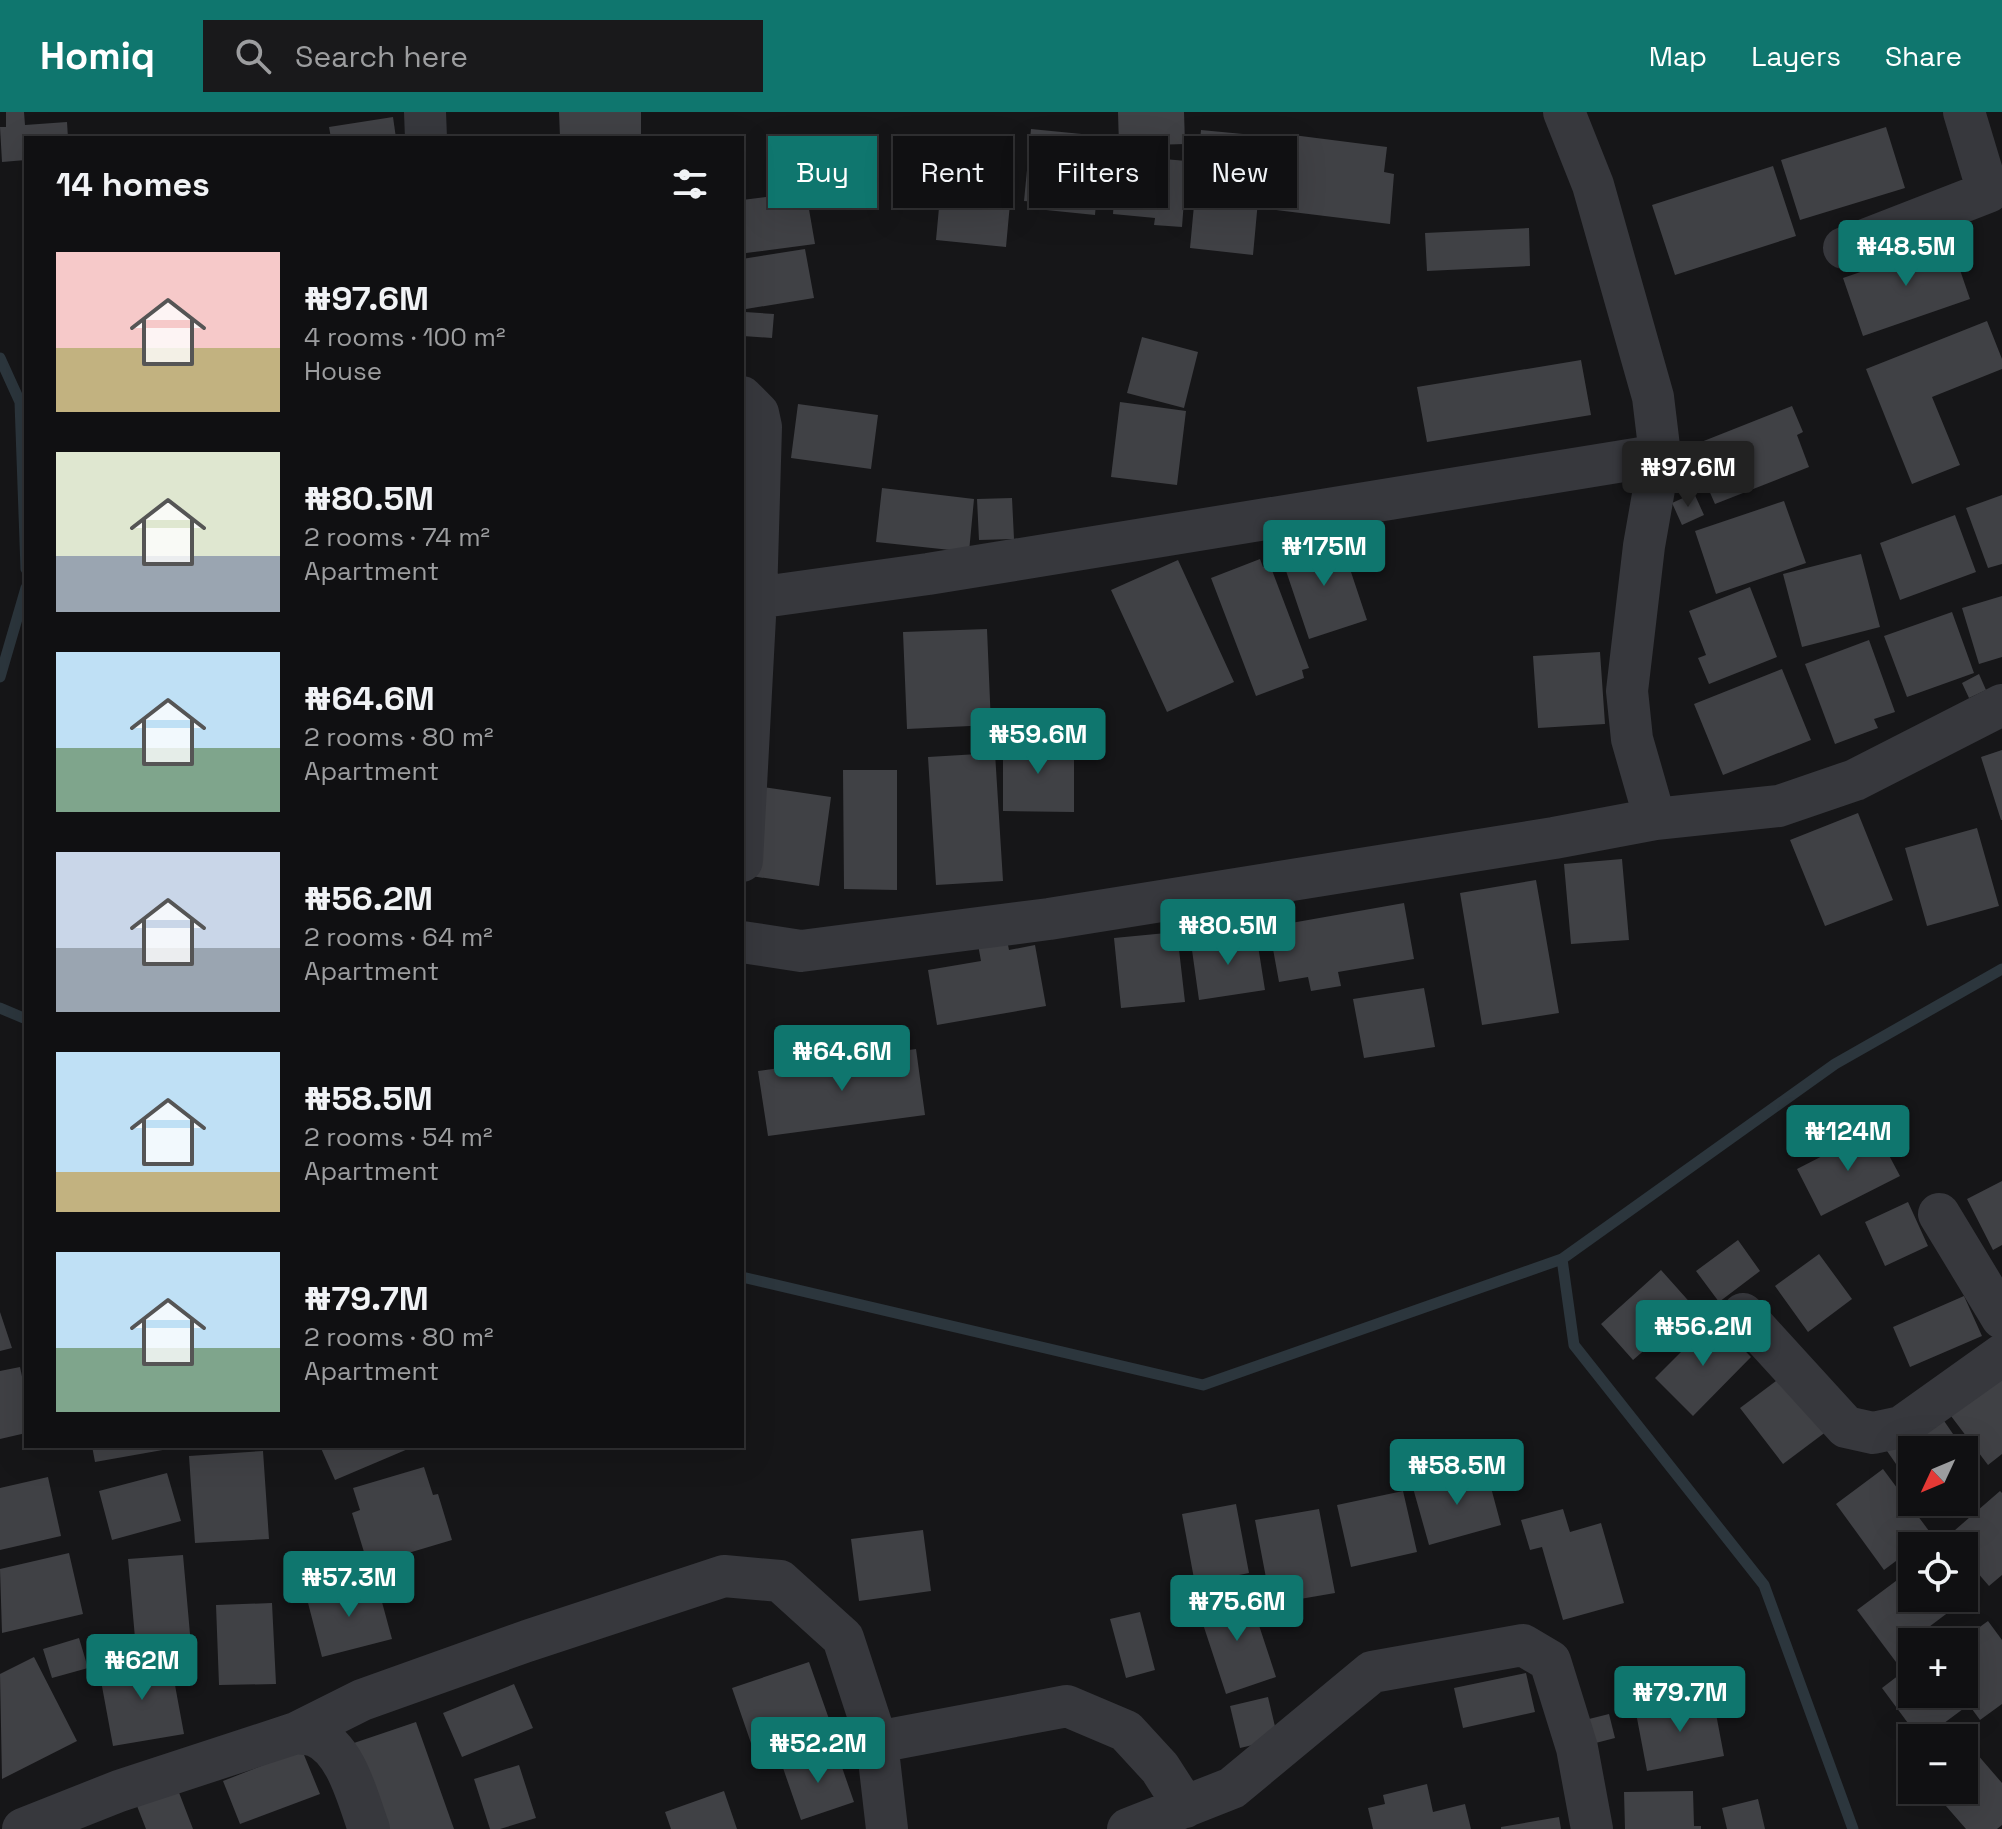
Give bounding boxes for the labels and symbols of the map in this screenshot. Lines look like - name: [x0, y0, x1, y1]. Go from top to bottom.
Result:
- pin: ₦48.5M: [1841, 220, 1971, 288]
- pin: ₦97.6M: [1623, 441, 1753, 509]
- pin: ₦175M: [1268, 520, 1380, 588]
- pin: ₦59.6M: [973, 708, 1103, 776]
- pin: ₦80.5M: [1163, 899, 1293, 967]
- pin: ₦64.6M: [777, 1025, 907, 1093]
- pin: ₦124M: [1792, 1105, 1904, 1173]
- pin: ₦56.2M: [1638, 1300, 1768, 1368]
- north arrow: [1898, 1436, 1978, 1516]
- pin: ₦58.5M: [1392, 1439, 1522, 1507]
- pin: ₦57.3M: [284, 1551, 414, 1619]
- pin: ₦75.6M: [1172, 1575, 1302, 1643]
- pin: ₦62M: [95, 1634, 189, 1702]
- pin: ₦79.7M: [1615, 1666, 1745, 1734]
- pin: ₦52.2M: [753, 1717, 883, 1785]

